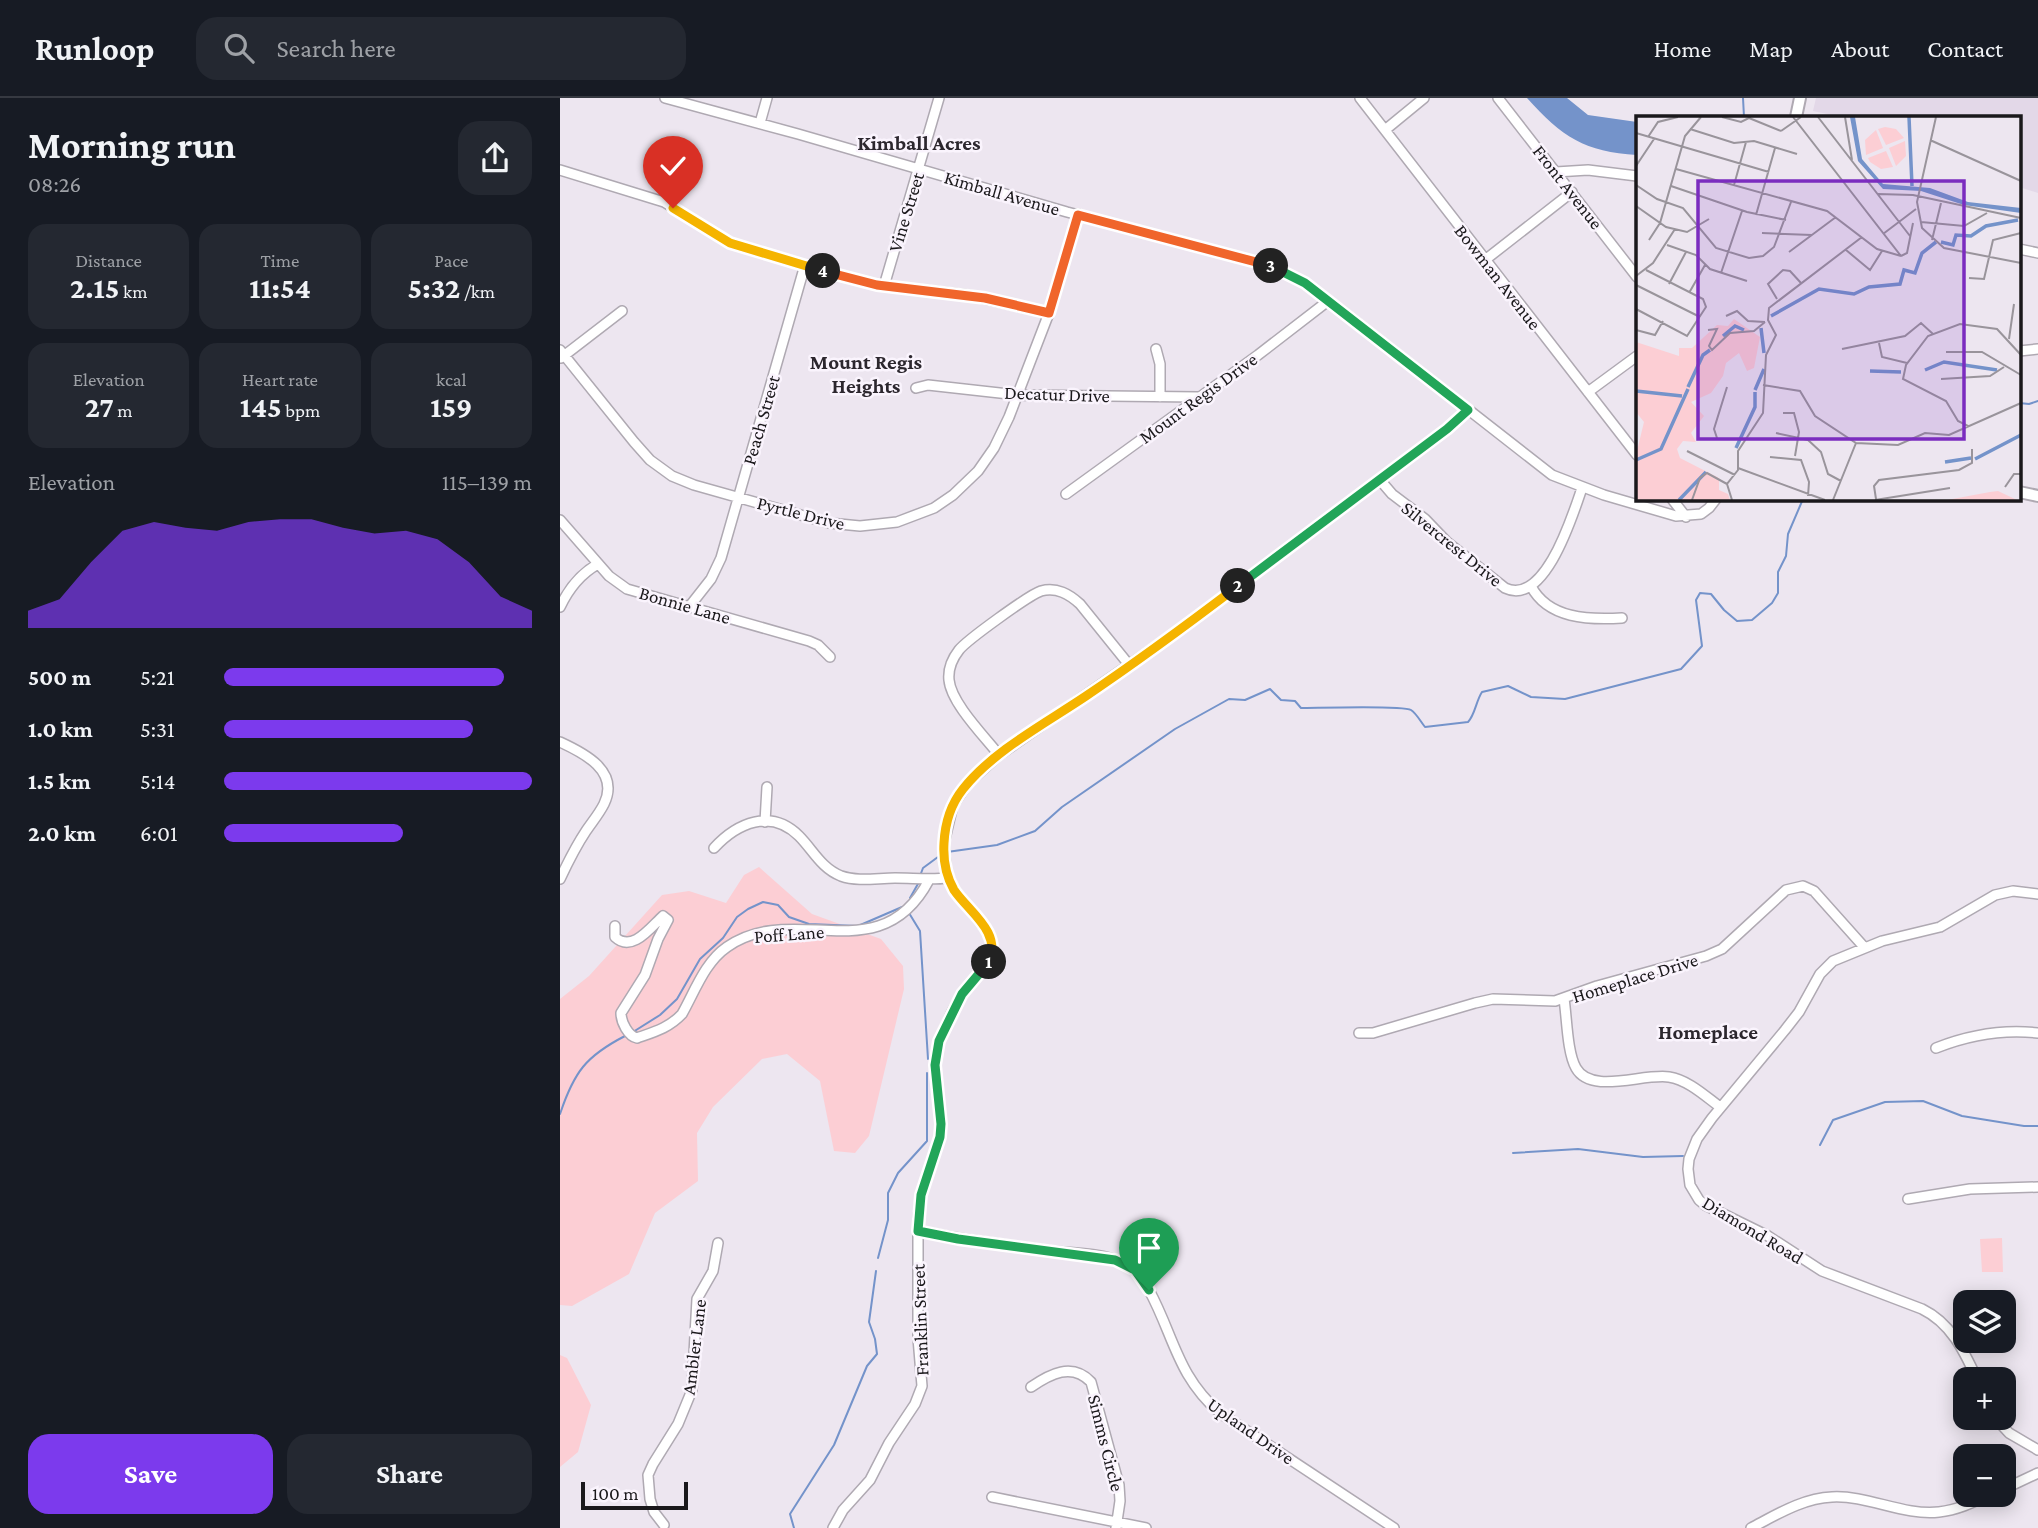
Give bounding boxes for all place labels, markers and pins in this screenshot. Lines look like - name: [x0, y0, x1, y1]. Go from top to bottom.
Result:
- pin: [643, 136, 703, 208]
- pin: 3: [1254, 248, 1288, 284]
- pin: 4: [806, 254, 840, 288]
- pin: 2: [1220, 568, 1256, 603]
- pin: 1: [972, 944, 1006, 980]
- pin: [1119, 1218, 1179, 1290]

